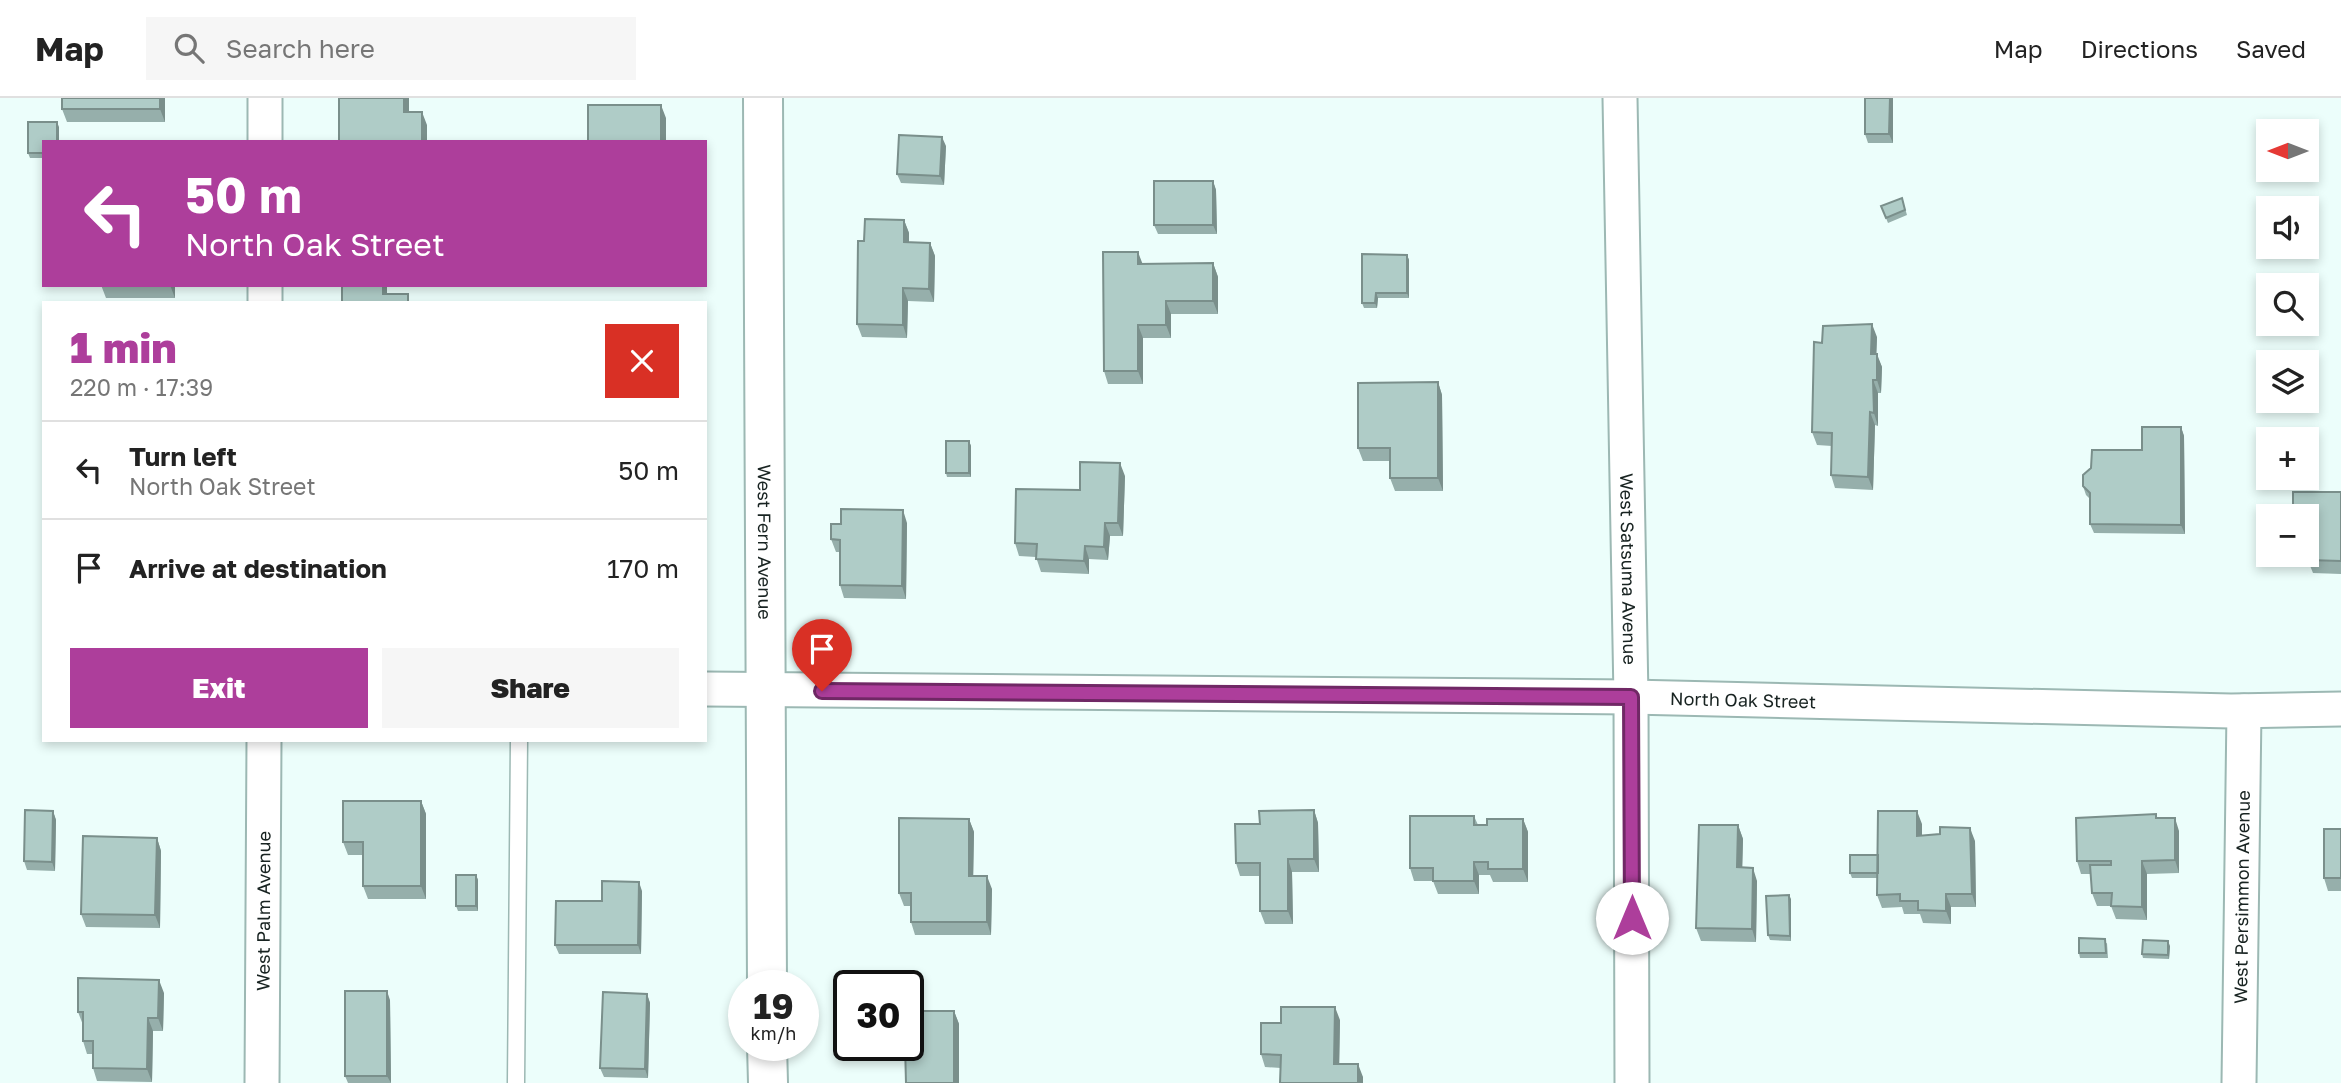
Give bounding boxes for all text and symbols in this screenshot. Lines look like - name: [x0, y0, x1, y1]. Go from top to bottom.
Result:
- search box: [146, 17, 636, 80]
- text: Map: [35, 29, 104, 68]
- icon: search: [170, 29, 208, 67]
- text: Search here: [226, 33, 375, 64]
- text: Map: [1994, 34, 2043, 63]
- text: Directions: [2081, 34, 2198, 63]
- text: Saved: [2236, 34, 2306, 63]
- north arrow: [2256, 119, 2319, 182]
- map controls: [2256, 119, 2319, 567]
- text: 50 m: [185, 165, 302, 224]
- icon: left: [70, 168, 161, 259]
- button: sound: [2256, 196, 2319, 259]
- text: North Oak Street: [185, 225, 445, 263]
- button: search: [2256, 273, 2319, 336]
- text: 1 min: [70, 322, 177, 372]
- button: close: [605, 324, 679, 398]
- button: layers: [2256, 350, 2319, 413]
- text: 220 m · 17:39: [70, 373, 213, 401]
- button: +: [2256, 427, 2319, 490]
- text: Turn left: [129, 441, 237, 472]
- icon: left: [70, 451, 108, 489]
- text: 50 m: [618, 455, 679, 486]
- street label: West Fern Avenue: [754, 464, 776, 620]
- text: North Oak Street: [129, 472, 316, 500]
- street label: West Satsuma Avenue: [1616, 473, 1641, 665]
- button: −: [2256, 504, 2319, 567]
- icon: arrive: [70, 549, 108, 587]
- text: Arrive at destination: [129, 553, 387, 584]
- text: 170 m: [607, 553, 679, 584]
- pin: [792, 619, 852, 691]
- icon: arrive: [803, 630, 841, 668]
- button: Exit: [70, 648, 368, 728]
- button: Share: [382, 648, 679, 728]
- street label: North Oak Street: [1670, 687, 1816, 712]
- street label: West Persimmon Avenue: [2229, 790, 2254, 1004]
- street label: West Palm Avenue: [252, 831, 274, 991]
- position arrow: [1595, 881, 1669, 955]
- speed limit sign: 30: [833, 970, 924, 1061]
- text: 19: [753, 985, 794, 1027]
- text: km/h: [751, 1022, 796, 1044]

